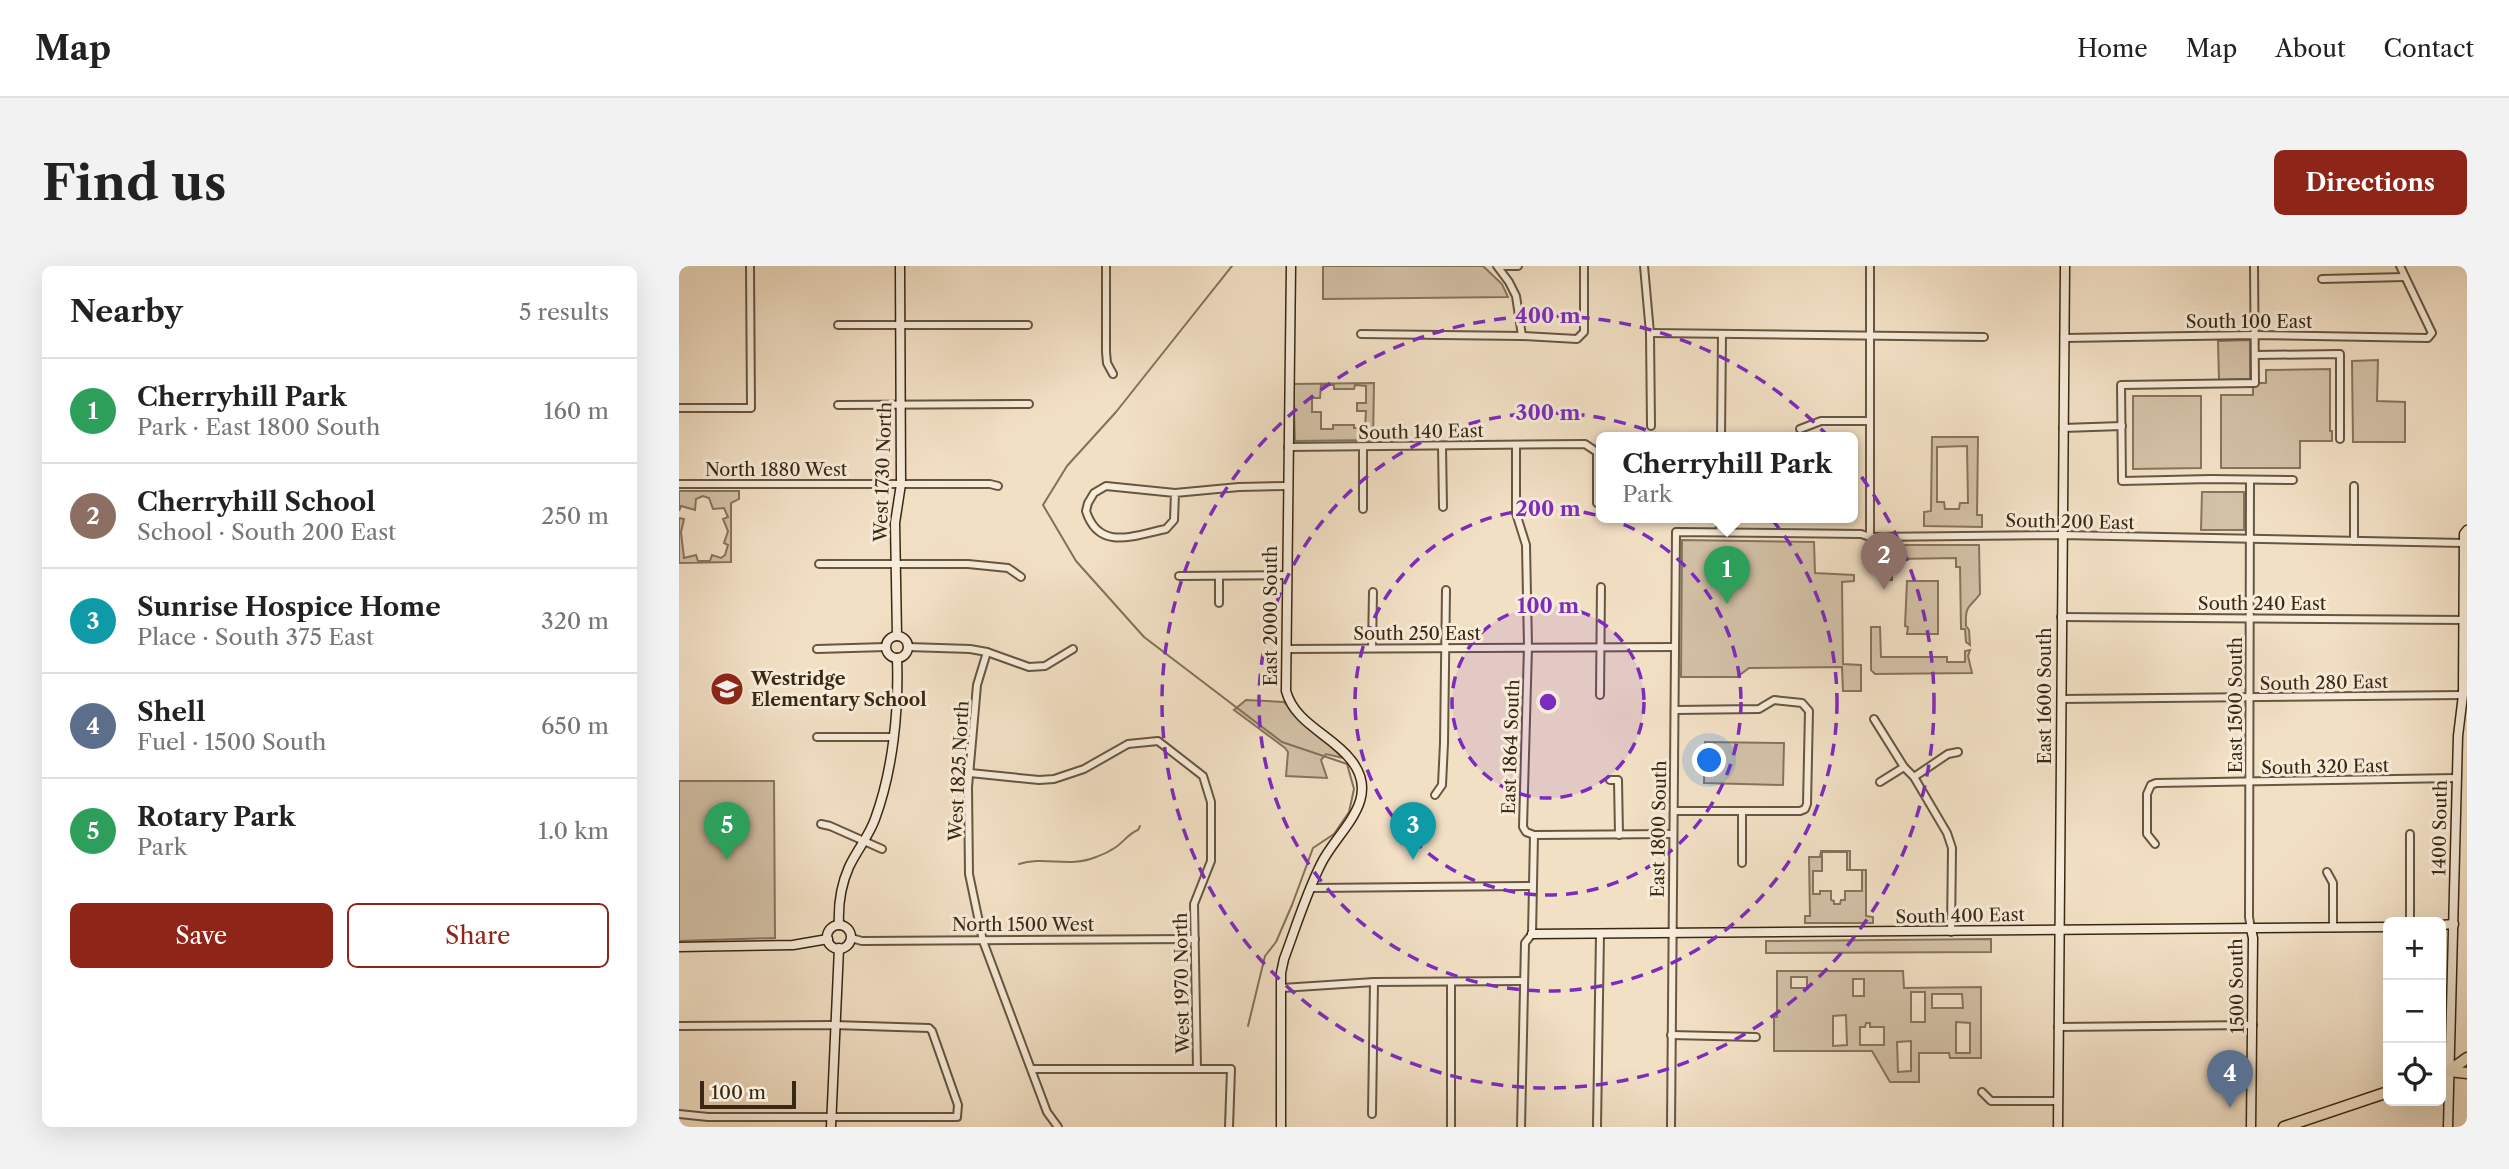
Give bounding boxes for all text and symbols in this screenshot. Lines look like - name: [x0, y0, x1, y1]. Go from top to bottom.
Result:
- text: Map: [35, 28, 111, 69]
- text: Home: [2077, 34, 2148, 63]
- text: Map: [2186, 34, 2237, 63]
- text: About: [2275, 34, 2346, 63]
- text: Contact: [2384, 34, 2474, 63]
- button: Directions: [2274, 150, 2467, 215]
- text: Find us: [42, 152, 226, 213]
- text: Nearby: [70, 293, 183, 330]
- text: 5 results: [519, 298, 609, 326]
- text: 400 m: [1515, 303, 1581, 328]
- street label: South 100 East: [2186, 311, 2313, 333]
- text: Cherryhill Park: [137, 381, 347, 413]
- text: 1: [88, 397, 98, 425]
- text: 160 m: [544, 397, 609, 425]
- text: 300 m: [1516, 400, 1580, 425]
- street label: West 1730 North: [870, 401, 896, 544]
- text: Park · East 1800 South: [137, 413, 381, 441]
- street label: South 140 East: [1358, 420, 1485, 444]
- popup: [1596, 432, 1858, 523]
- text: Cherryhill Park: [1622, 448, 1832, 480]
- street label: North 1880 West: [705, 459, 848, 481]
- text: Park: [1622, 480, 1672, 508]
- text: Cherryhill School: [137, 486, 376, 518]
- text: 200 m: [1515, 496, 1581, 521]
- text: 2: [86, 502, 100, 530]
- text: 250 m: [541, 502, 609, 530]
- street label: South 200 East: [2005, 510, 2135, 534]
- text: School · South 200 East: [137, 518, 396, 546]
- pin: 2: [1861, 532, 1907, 590]
- street label: East 2000 South: [1260, 546, 1282, 686]
- pin: 1: [1704, 546, 1750, 604]
- text: Sunrise Hospice Home: [137, 591, 441, 623]
- text: 100 m: [1517, 593, 1579, 618]
- street label: South 240 East: [2198, 593, 2327, 615]
- text: 3: [87, 607, 100, 635]
- text: 320 m: [541, 607, 609, 635]
- text: Place · South 375 East: [137, 623, 374, 651]
- street label: South 250 East: [1353, 623, 1481, 645]
- street label: East 1600 South: [2034, 627, 2056, 765]
- street label: East 1500 South: [2225, 637, 2247, 773]
- place label: Westridge Elementary School: [750, 668, 927, 711]
- school or university icon: Westridge Elementary School: [708, 670, 746, 708]
- street label: South 280 East: [2260, 671, 2389, 695]
- street label: East 1864 South: [1498, 679, 1524, 815]
- centre of rings: [1536, 690, 1560, 714]
- text: Shell: [137, 696, 205, 728]
- street label: West 1825 North: [944, 700, 974, 843]
- text: 4: [86, 712, 100, 740]
- text: 650 m: [541, 712, 609, 740]
- text: Fuel · 1500 South: [137, 728, 327, 756]
- your location: [1692, 743, 1726, 777]
- street label: South 320 East: [2261, 755, 2390, 779]
- street label: East 1800 South: [1647, 760, 1671, 898]
- street label: 1400 South: [2428, 780, 2452, 876]
- text: Rotary Park: [137, 801, 295, 833]
- pin: 5: [704, 802, 750, 860]
- pin: 3: [1390, 802, 1436, 860]
- text: 5: [87, 817, 99, 845]
- text: 1.0 km: [538, 817, 609, 845]
- text: Park: [137, 833, 187, 861]
- button: Save: [70, 903, 333, 968]
- button: Share: [347, 903, 609, 968]
- street label: South 400 East: [1895, 904, 2025, 928]
- street label: West 1970 North: [1170, 912, 1194, 1055]
- street label: North 1500 West: [952, 914, 1095, 936]
- map controls: [2383, 917, 2446, 1106]
- button: +: [2383, 917, 2446, 980]
- street label: 1500 South: [2225, 938, 2249, 1034]
- button: −: [2383, 980, 2446, 1043]
- button: locate: [2383, 1043, 2446, 1106]
- pin: 4: [2207, 1050, 2253, 1108]
- scale bar: [700, 1078, 796, 1110]
- text: 100 m: [711, 1081, 766, 1104]

